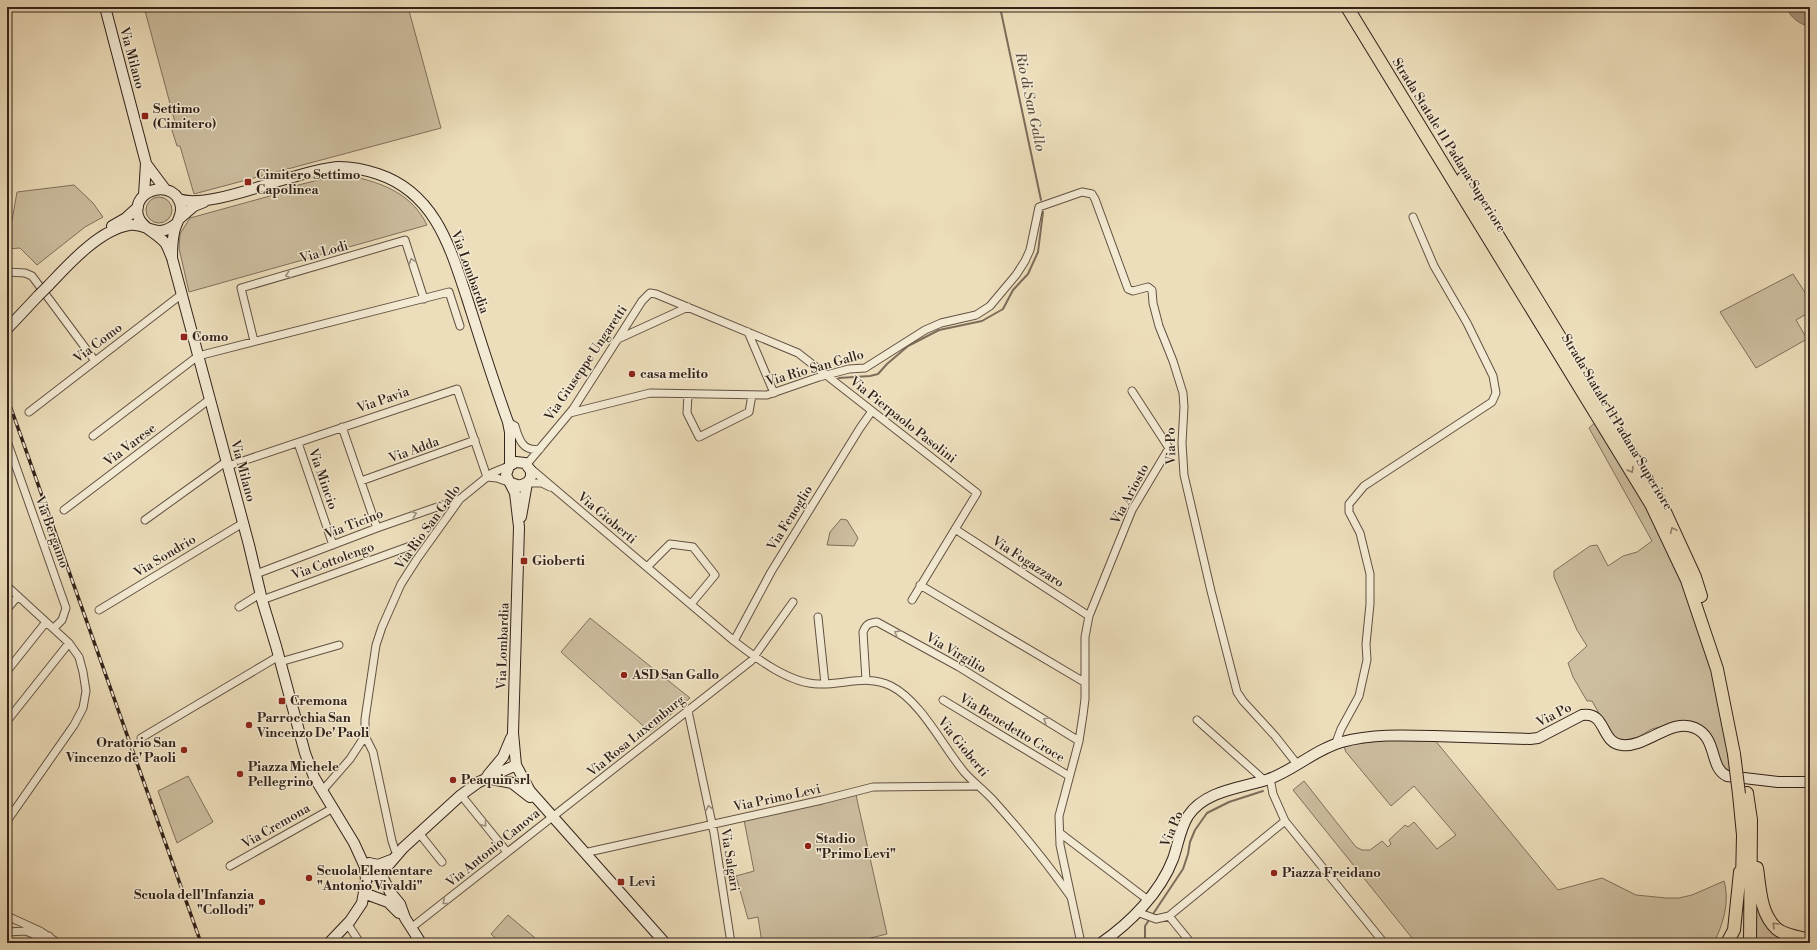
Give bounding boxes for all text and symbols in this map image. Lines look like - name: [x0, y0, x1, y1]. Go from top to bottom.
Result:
- street label: Via Milano: [116, 24, 148, 91]
- water label: Rio di San Gallo: [1011, 50, 1049, 153]
- street label: Strada Statale 11 Padana Superiore: [1388, 55, 1510, 236]
- place label: Settimo (Cimitero): [153, 101, 216, 132]
- marker: Settimo (Cimitero): [140, 111, 150, 121]
- place label: Cimitero Settimo Capolinea: [256, 167, 361, 198]
- marker: Cimitero Settimo Capolinea: [243, 177, 253, 187]
- street label: Via Lombardia: [447, 227, 493, 316]
- street label: Via Lodi: [297, 237, 350, 267]
- one-way arrow: [408, 258, 417, 265]
- one-way arrow: [285, 270, 292, 279]
- street label: Via Giuseppe Ungaretti: [541, 302, 631, 425]
- street label: Via Como: [70, 319, 126, 367]
- place label: Como: [192, 329, 229, 345]
- street label: Strada Statale 11 Padana Superiore: [1558, 331, 1676, 513]
- marker: Como: [179, 332, 189, 342]
- street label: Via Rio San Gallo: [763, 346, 866, 390]
- place label: casa melito: [640, 366, 708, 382]
- marker: casa melito: [627, 369, 637, 379]
- street label: Via Pierpaolo Pasolini: [846, 373, 960, 467]
- street label: Via Pavia: [354, 383, 412, 417]
- street label: Via Varese: [100, 420, 160, 470]
- street label: Via Po: [1163, 427, 1179, 466]
- street label: Via Adda: [386, 433, 442, 467]
- street label: Via Milano: [227, 437, 259, 504]
- street label: Via Mincio: [305, 445, 341, 512]
- street label: Via Ariosto: [1107, 461, 1153, 528]
- one-way arrow: [1626, 466, 1633, 473]
- street label: Via Rio San Gallo: [391, 481, 464, 573]
- street label: Via Fenoglio: [763, 483, 816, 554]
- street label: Via Gioberti: [573, 488, 640, 547]
- street label: Via Bergamo: [31, 493, 72, 570]
- street label: Via Ticino: [322, 506, 386, 543]
- one-way arrow: [411, 511, 418, 519]
- one-way arrow: [1670, 526, 1678, 533]
- street label: Via Sondrio: [130, 531, 199, 581]
- street label: Via Fogazzaro: [988, 532, 1067, 591]
- street label: Via Cottolengo: [289, 539, 377, 584]
- place label: Gioberti: [532, 553, 585, 569]
- marker: Gioberti: [519, 556, 529, 566]
- street label: Via Lombardia: [493, 602, 513, 691]
- street label: Via Virgilio: [922, 629, 989, 677]
- one-way arrow: [894, 631, 901, 638]
- place label: ASD San Gallo: [631, 667, 719, 683]
- marker: ASD San Gallo: [619, 670, 629, 680]
- street label: Via Benedetto Croce: [956, 690, 1068, 766]
- street label: Via Rosa Luxemburg: [583, 692, 688, 781]
- place label: Cremona: [290, 693, 348, 709]
- marker: Cremona: [277, 696, 287, 706]
- street label: Via Po: [1533, 699, 1574, 731]
- place label: Parrocchia San Vincenzo De' Paoli: [256, 710, 369, 741]
- street label: Via Gioberti: [933, 713, 992, 780]
- one-way arrow: [1043, 718, 1050, 725]
- marker: Parrocchia San Vincenzo De' Paoli: [244, 720, 254, 730]
- place label: Oratorio San Vincenzo de' Paoli: [65, 735, 176, 766]
- marker: Oratorio San Vincenzo de' Paoli: [179, 745, 189, 755]
- place label: Piazza Michele Pellegrino: [248, 759, 339, 790]
- marker: Piazza Michele Pellegrino: [235, 769, 245, 779]
- place label: Peaquin srl: [461, 772, 531, 788]
- marker: Peaquin srl: [448, 775, 458, 785]
- street label: Via Primo Levi: [731, 781, 822, 815]
- street label: Via Cremona: [238, 800, 313, 852]
- street label: Via Antonio Canova: [442, 805, 543, 891]
- one-way arrow: [706, 805, 714, 811]
- street label: Via Po: [1157, 809, 1187, 850]
- one-way arrow: [479, 819, 486, 826]
- street label: Via Salgari: [717, 826, 743, 893]
- place label: Stadio "Primo Levi": [816, 831, 896, 862]
- marker: Stadio "Primo Levi": [803, 841, 813, 851]
- place label: Scuola Elementare "Antonio Vivaldi": [317, 863, 433, 894]
- place label: Piazza Freidano: [1282, 865, 1381, 881]
- marker: Piazza Freidano: [1269, 868, 1279, 878]
- marker: Scuola Elementare "Antonio Vivaldi": [304, 873, 314, 883]
- place label: Levi: [629, 874, 655, 890]
- marker: Levi: [616, 877, 626, 887]
- place label: Scuola dell'Infanzia "Collodi": [134, 887, 255, 918]
- marker: Scuola dell'Infanzia "Collodi": [257, 897, 267, 907]
- one-way arrow: [442, 898, 449, 905]
- one-way arrow: [1772, 922, 1780, 930]

